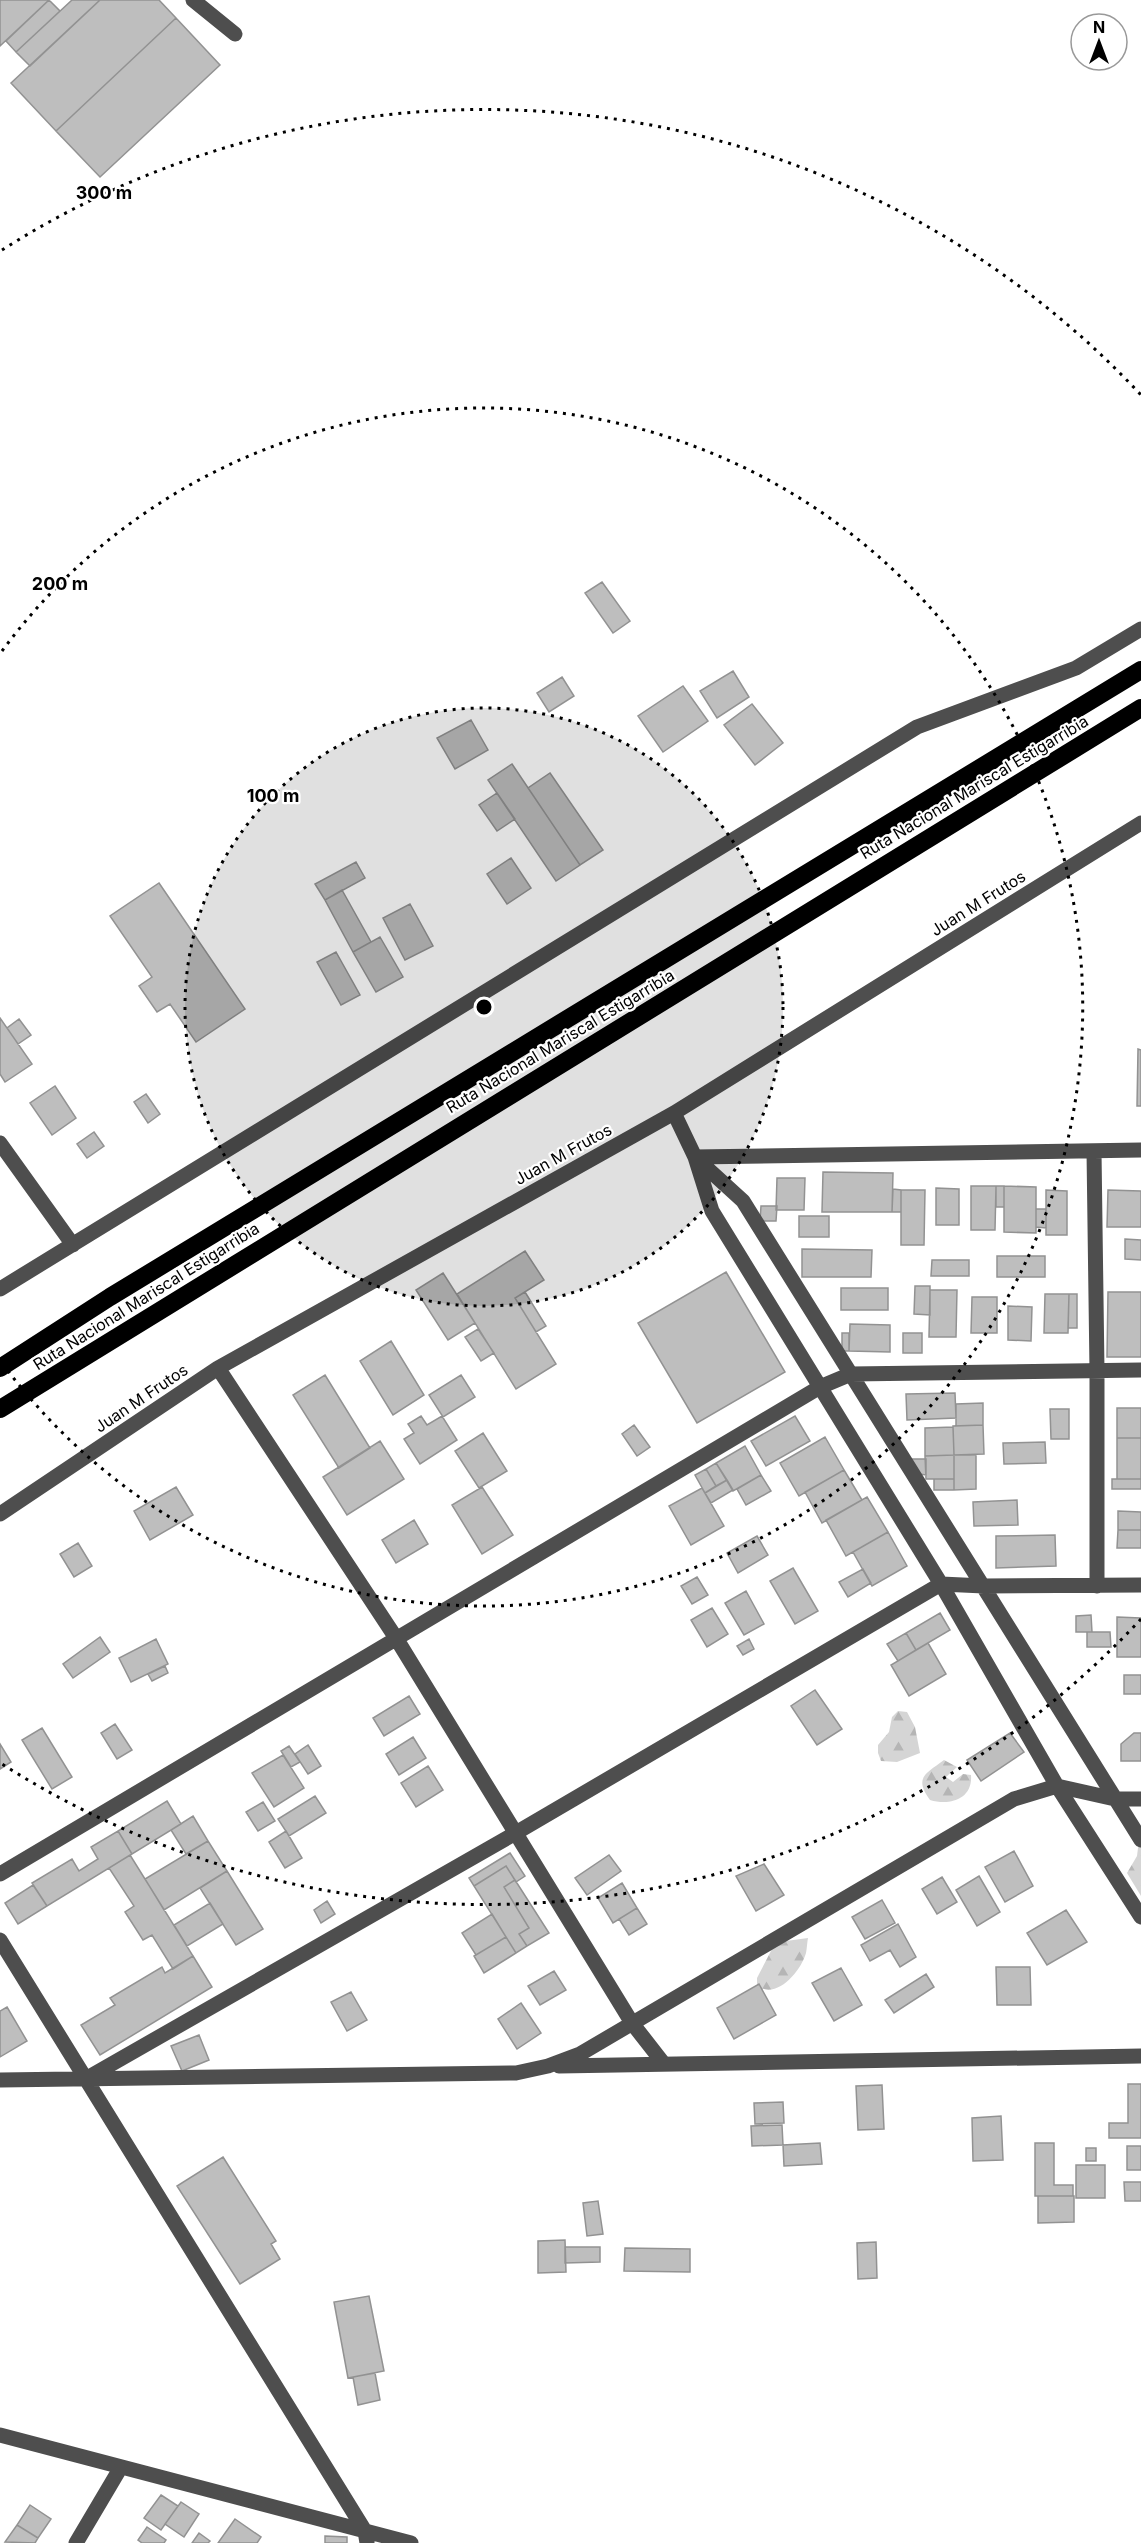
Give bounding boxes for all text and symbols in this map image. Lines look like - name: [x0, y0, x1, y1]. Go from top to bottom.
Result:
- north arrow: [1069, 12, 1129, 72]
- text: N: [1093, 17, 1105, 37]
- text: 300 m: [76, 182, 132, 203]
- text: 200 m: [32, 573, 88, 594]
- street label: Ruta Nacional Mariscal Estigarribia: [856, 711, 1092, 863]
- text: 100 m: [247, 785, 299, 806]
- street label: Juan M Frutos: [927, 866, 1029, 940]
- street label: Ruta Nacional Mariscal Estigarribia: [442, 965, 678, 1117]
- centre of rings: [474, 997, 494, 1017]
- street label: Juan M Frutos: [511, 1119, 615, 1189]
- street label: Ruta Nacional Mariscal Estigarribia: [29, 1218, 263, 1374]
- street label: Juan M Frutos: [91, 1359, 191, 1437]

